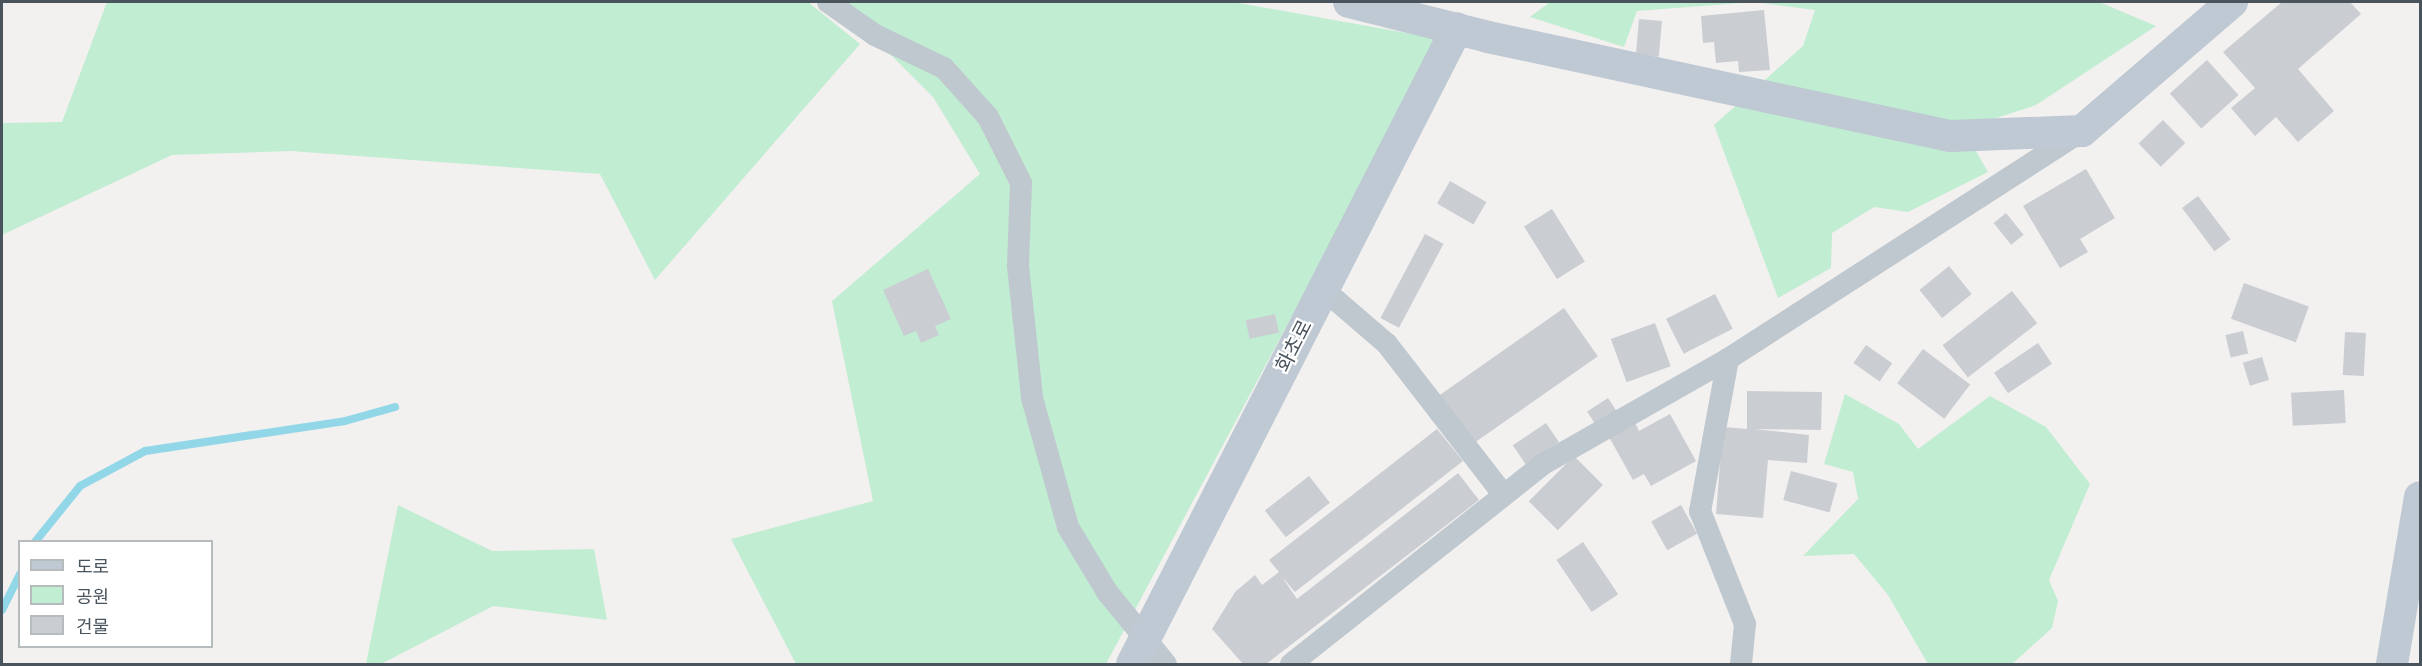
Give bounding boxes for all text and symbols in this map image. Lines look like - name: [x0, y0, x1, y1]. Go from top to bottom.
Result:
- street label: 화초로: [1271, 316, 1317, 376]
- legend: [18, 540, 213, 648]
- text: 도로: [76, 557, 109, 577]
- text: 공원: [76, 587, 109, 607]
- text: 건물: [76, 617, 109, 637]

